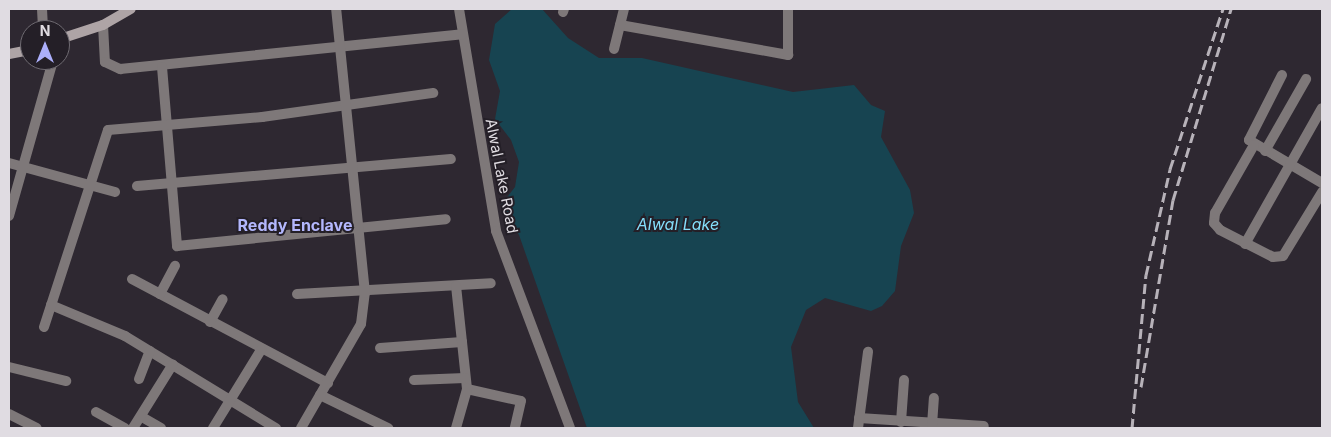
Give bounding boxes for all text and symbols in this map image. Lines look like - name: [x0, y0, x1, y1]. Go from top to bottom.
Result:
- north arrow: [20, 20, 70, 70]
- text: N: [40, 22, 50, 39]
- street label: Alwal Lake Road: [482, 117, 522, 235]
- water label: Alwal Lake: [637, 214, 719, 234]
- district label: Reddy Enclave: [238, 215, 352, 235]

